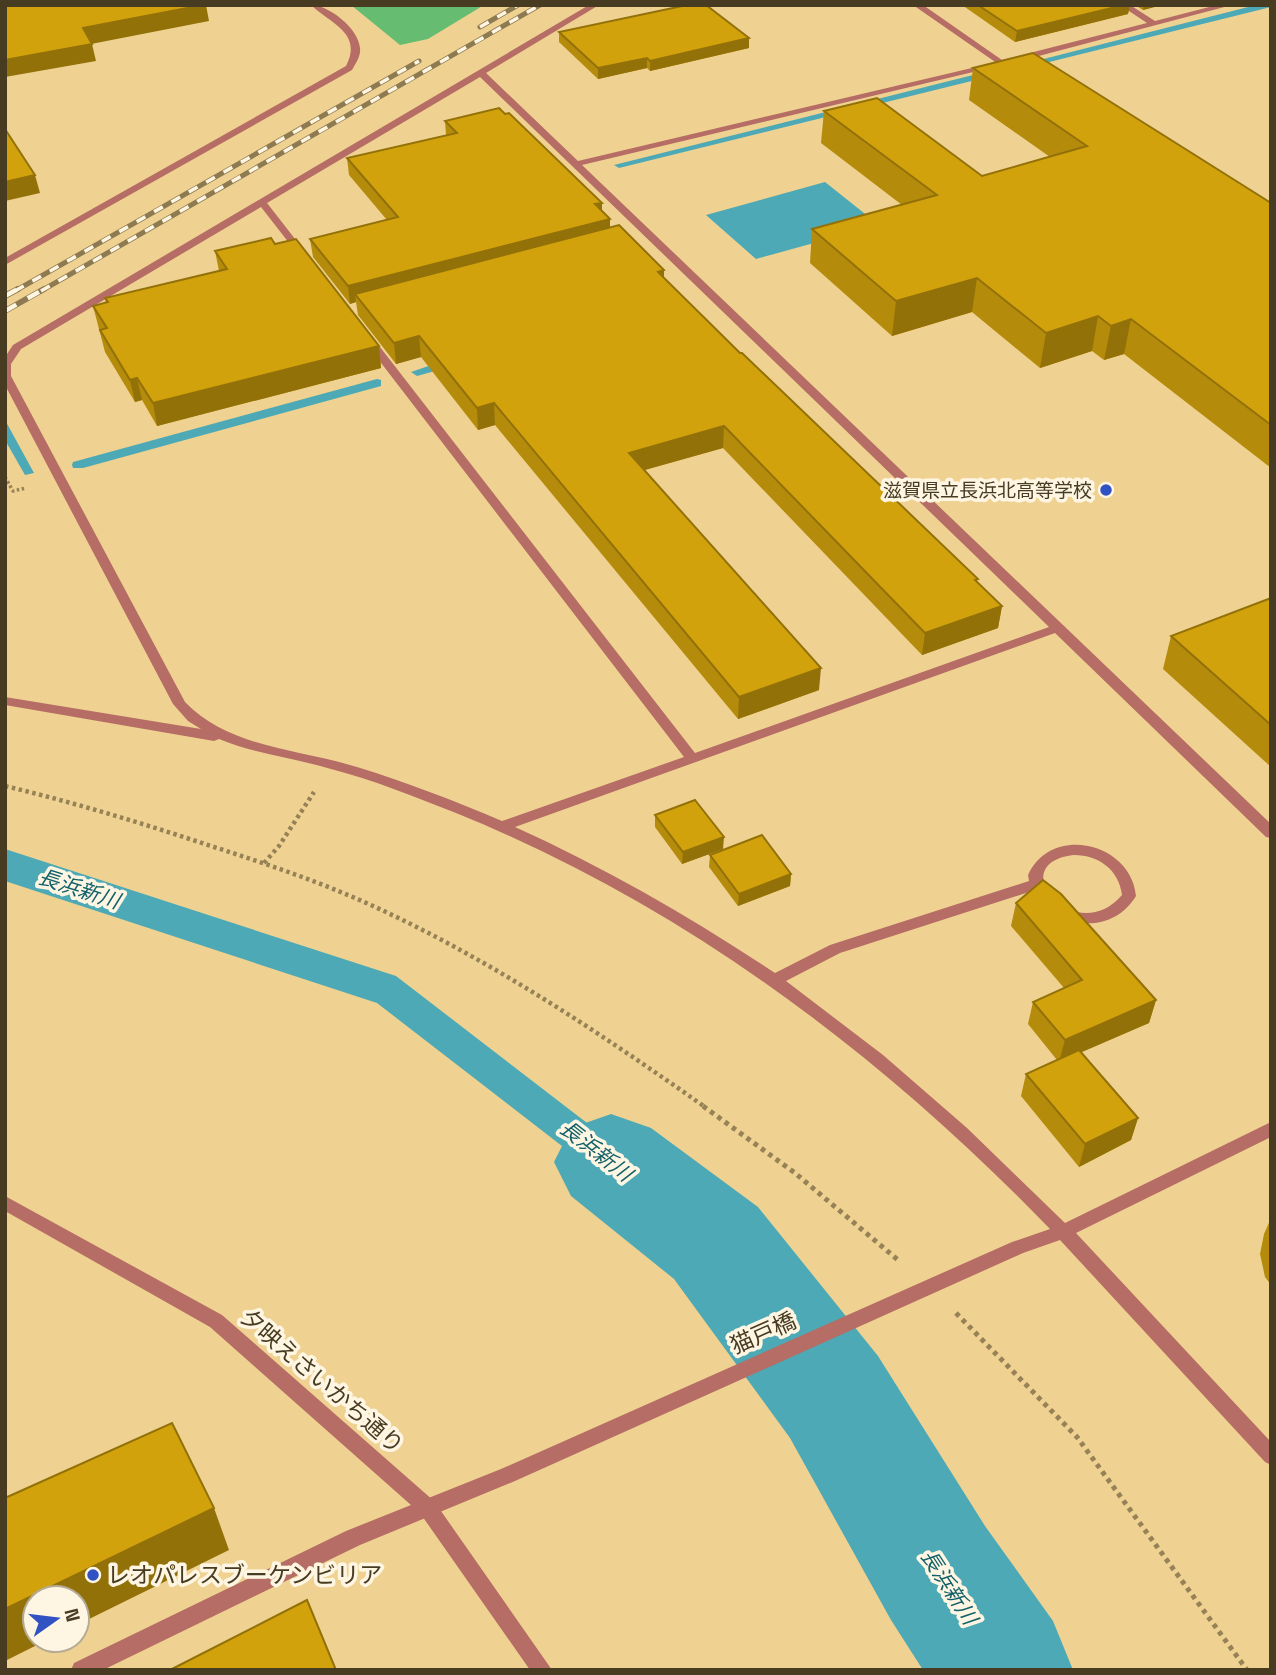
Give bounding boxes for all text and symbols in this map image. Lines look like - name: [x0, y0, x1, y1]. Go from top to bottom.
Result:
- place label: 滋賀県立長浜北高等学校: [883, 478, 1092, 503]
- marker: 滋賀県立長浜北高等学校: [1098, 482, 1114, 498]
- water label: 長浜新川: [35, 863, 125, 915]
- water label: 長浜新川: [555, 1114, 639, 1188]
- street label: 夕映えさいかち通り: [234, 1302, 410, 1460]
- street label: 猫戸橋: [725, 1305, 801, 1361]
- water label: 長浜新川: [915, 1544, 985, 1631]
- place label: レオパレスブーケンビリア: [107, 1560, 382, 1590]
- marker: レオパレスブーケンビリア: [85, 1567, 101, 1583]
- north arrow: [21, 1584, 91, 1654]
- text: N: [58, 1606, 86, 1624]

